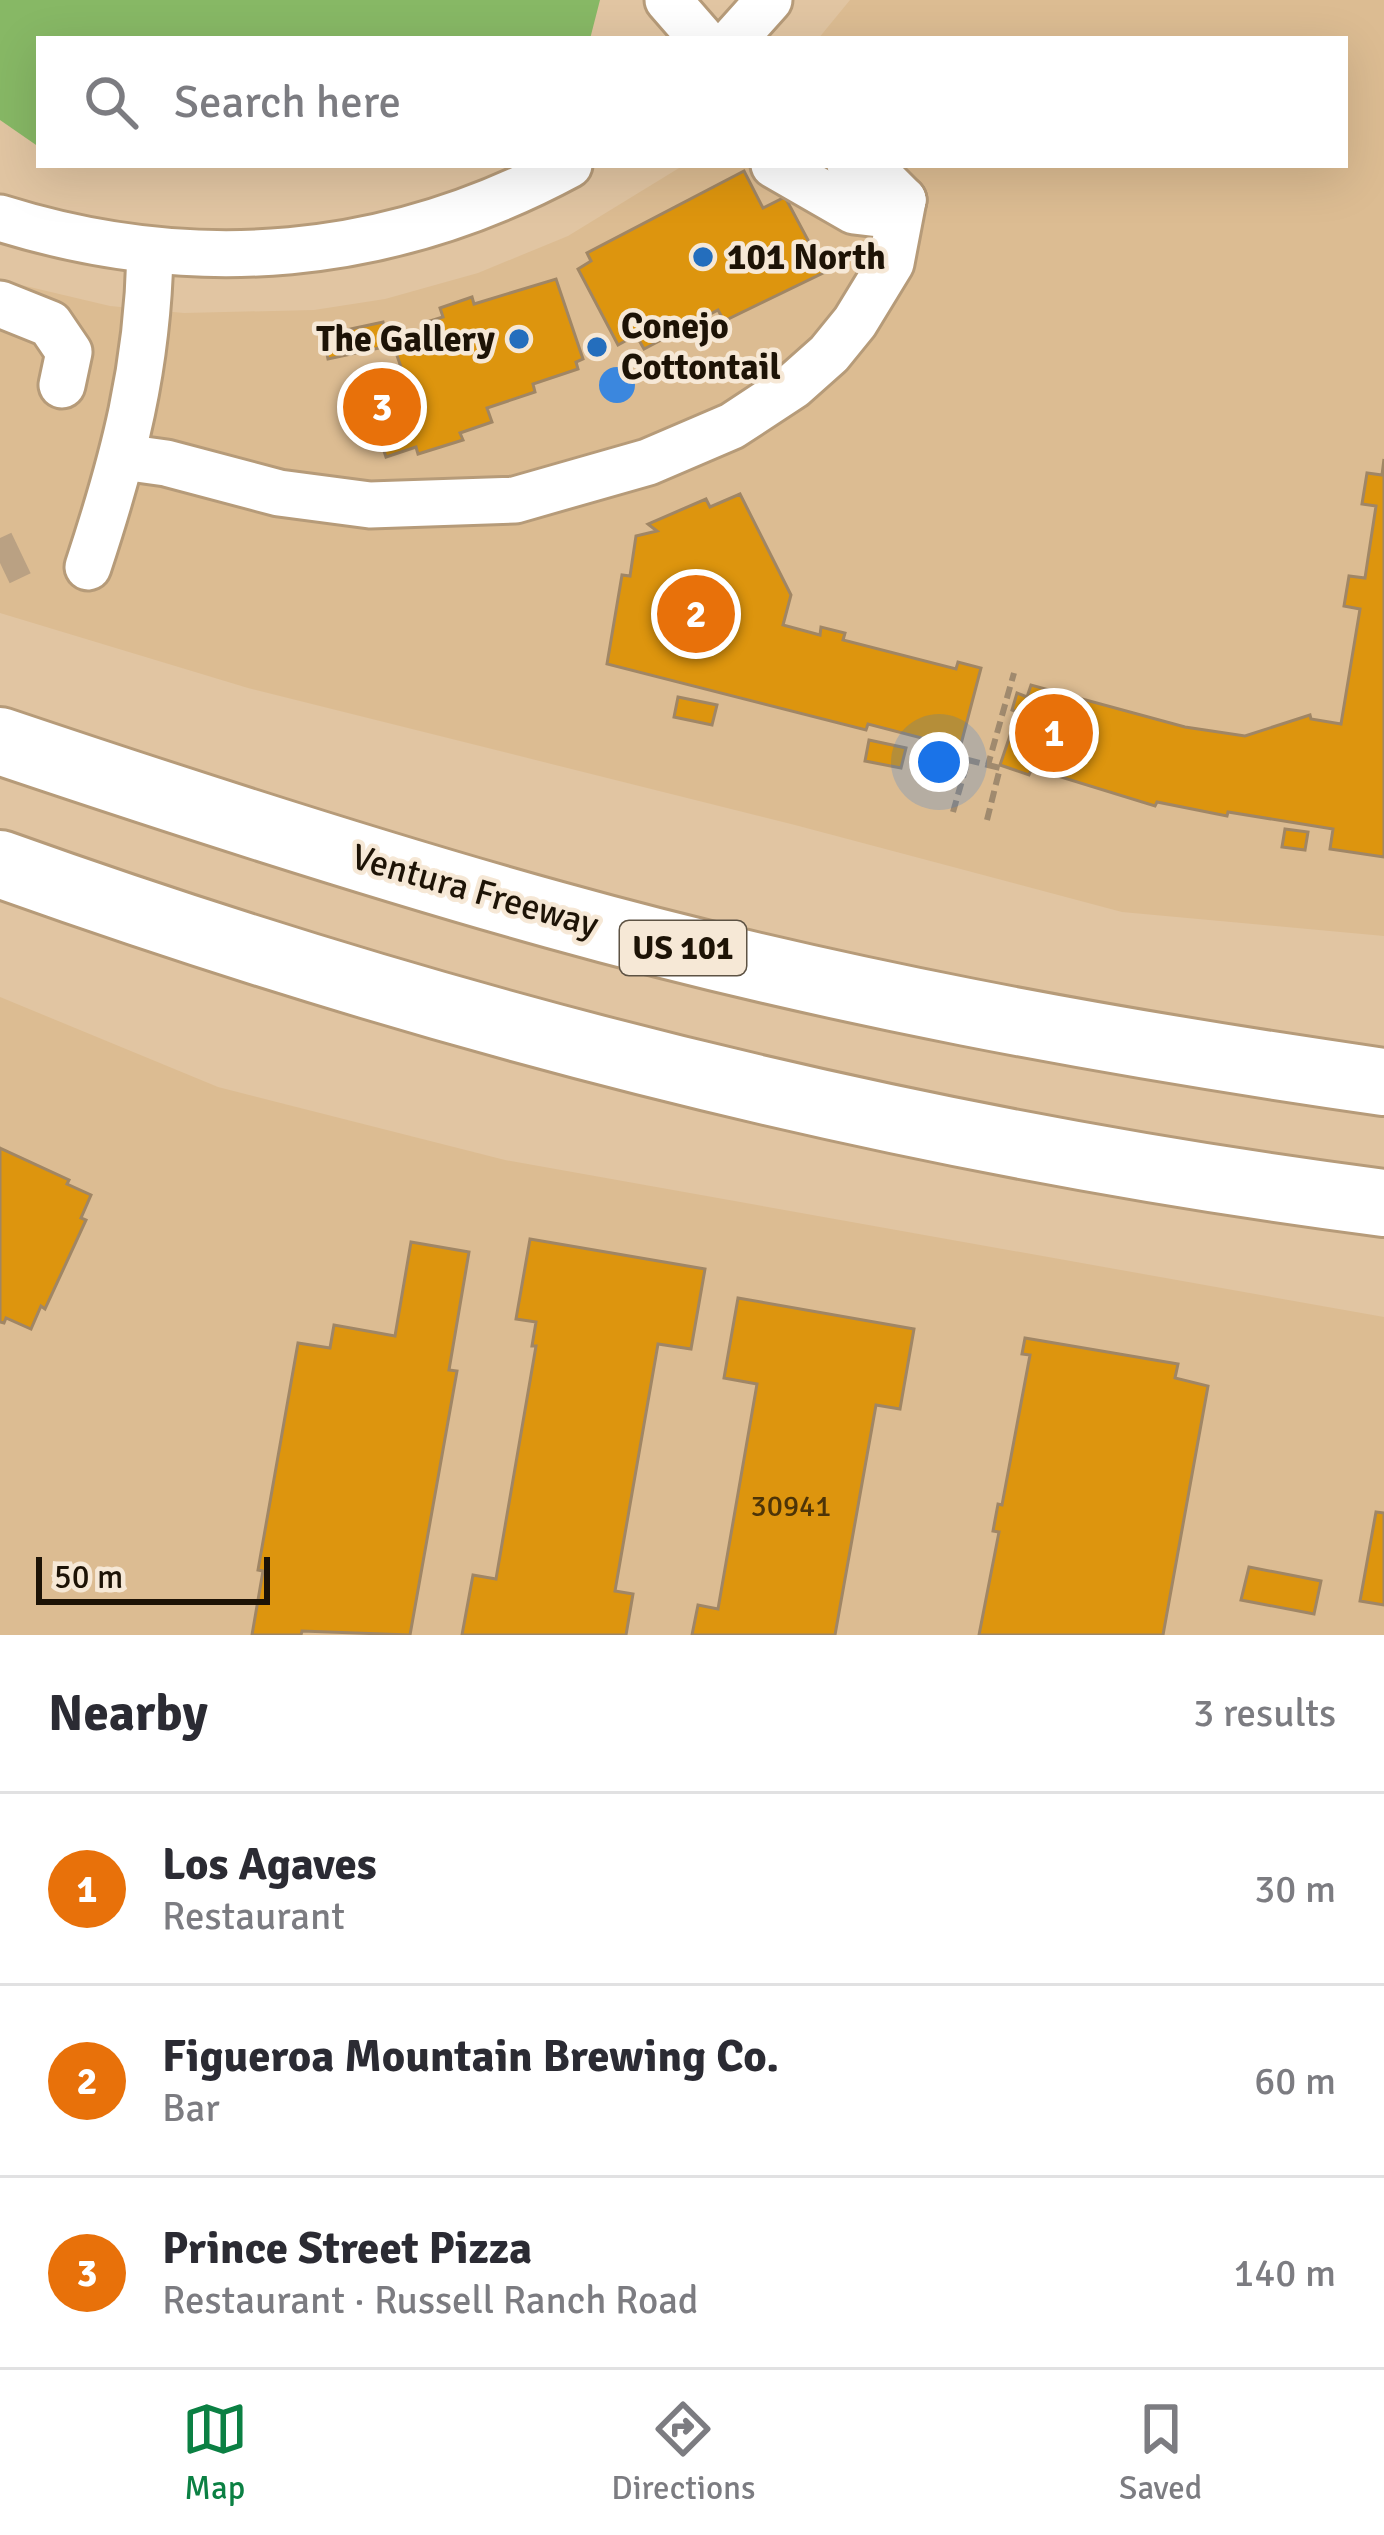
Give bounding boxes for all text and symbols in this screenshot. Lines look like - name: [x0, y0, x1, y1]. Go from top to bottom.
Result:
- search box: [36, 36, 1348, 168]
- icon: search: [78, 69, 144, 135]
- text: Search here: [174, 75, 401, 130]
- place label: 101 North: [727, 235, 886, 280]
- marker: 101 North: [690, 244, 716, 270]
- place label: Conejo Cottontail: [621, 304, 781, 390]
- place label: The Gallery: [316, 317, 495, 362]
- marker: The Gallery: [506, 326, 532, 352]
- marker: Conejo Cottontail: [584, 334, 610, 360]
- pin: 3: [343, 362, 421, 452]
- pin: 2: [657, 569, 735, 659]
- pin: 1: [1015, 688, 1093, 778]
- your location: [909, 732, 969, 792]
- street label: Ventura Freeway: [347, 834, 604, 948]
- road number: US 101: [620, 921, 746, 975]
- house number: 30941: [750, 1488, 832, 1525]
- scale bar: [36, 1551, 270, 1604]
- text: 50 m: [54, 1557, 123, 1598]
- text: Nearby: [48, 1682, 208, 1745]
- text: 3 results: [1193, 1689, 1336, 1737]
- text: Los Agaves: [162, 1837, 377, 1892]
- text: 1: [76, 1865, 98, 1913]
- text: 30 m: [1254, 1865, 1336, 1913]
- text: Restaurant: [162, 1892, 345, 1940]
- text: Figueroa Mountain Brewing Co.: [162, 2029, 779, 2084]
- text: 2: [76, 2057, 98, 2105]
- text: 60 m: [1254, 2057, 1336, 2105]
- text: Bar: [162, 2084, 220, 2132]
- text: Prince Street Pizza: [162, 2221, 532, 2276]
- text: 3: [76, 2249, 98, 2297]
- text: 140 m: [1233, 2249, 1336, 2297]
- text: Restaurant · Russell Ranch Road: [162, 2276, 699, 2324]
- tab: Map: [182, 2396, 248, 2509]
- tab: Directions: [611, 2396, 756, 2509]
- tab: Saved: [1119, 2396, 1202, 2509]

